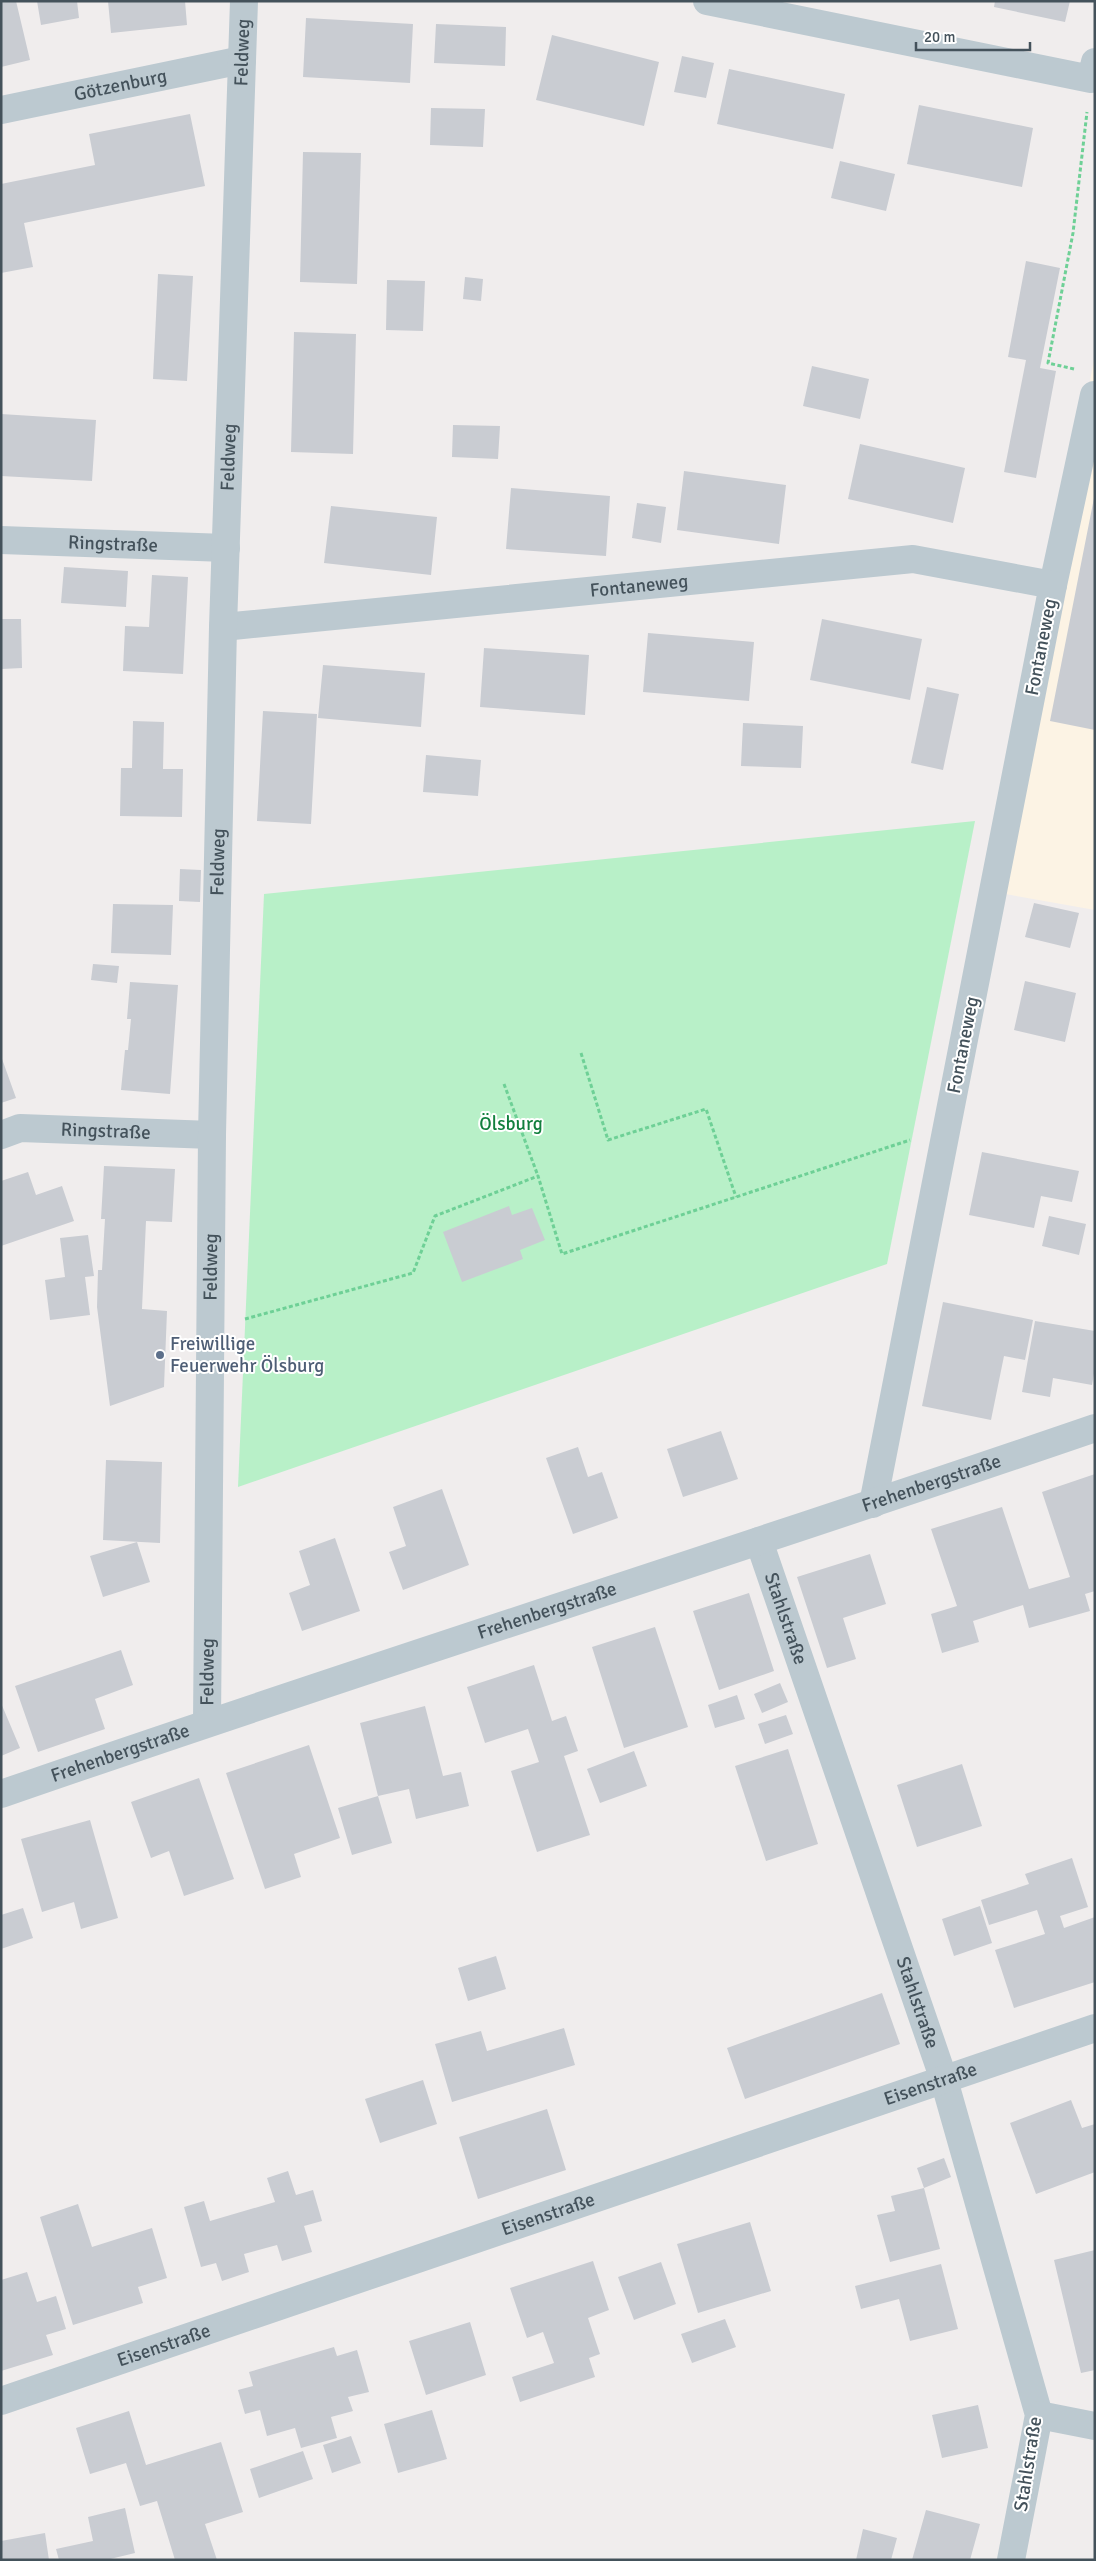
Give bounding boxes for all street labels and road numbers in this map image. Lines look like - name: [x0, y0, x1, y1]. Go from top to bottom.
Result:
- street label: Feldweg: [229, 18, 255, 87]
- street label: Götzenburg: [72, 64, 169, 107]
- street label: Feldweg: [216, 423, 242, 491]
- street label: Ringstraße: [68, 530, 158, 558]
- street label: Fontaneweg: [589, 569, 689, 603]
- street label: Fontaneweg: [1020, 596, 1062, 698]
- street label: Feldweg: [205, 828, 231, 896]
- street label: Fontaneweg: [942, 994, 984, 1096]
- street label: Ringstraße: [60, 1117, 151, 1145]
- street label: Feldweg: [199, 1233, 223, 1301]
- street label: Frehenbergstraße: [859, 1449, 1004, 1518]
- street label: Stahlstraße: [759, 1569, 813, 1668]
- street label: Frehenbergstraße: [474, 1577, 620, 1645]
- street label: Feldweg: [195, 1638, 220, 1706]
- street label: Frehenbergstraße: [48, 1718, 193, 1788]
- street label: Stahlstraße: [891, 1953, 944, 2052]
- street label: Eisenstraße: [881, 2057, 980, 2111]
- street label: Eisenstraße: [498, 2187, 598, 2241]
- street label: Eisenstraße: [114, 2318, 214, 2373]
- street label: Stahlstraße: [1009, 2415, 1047, 2513]

